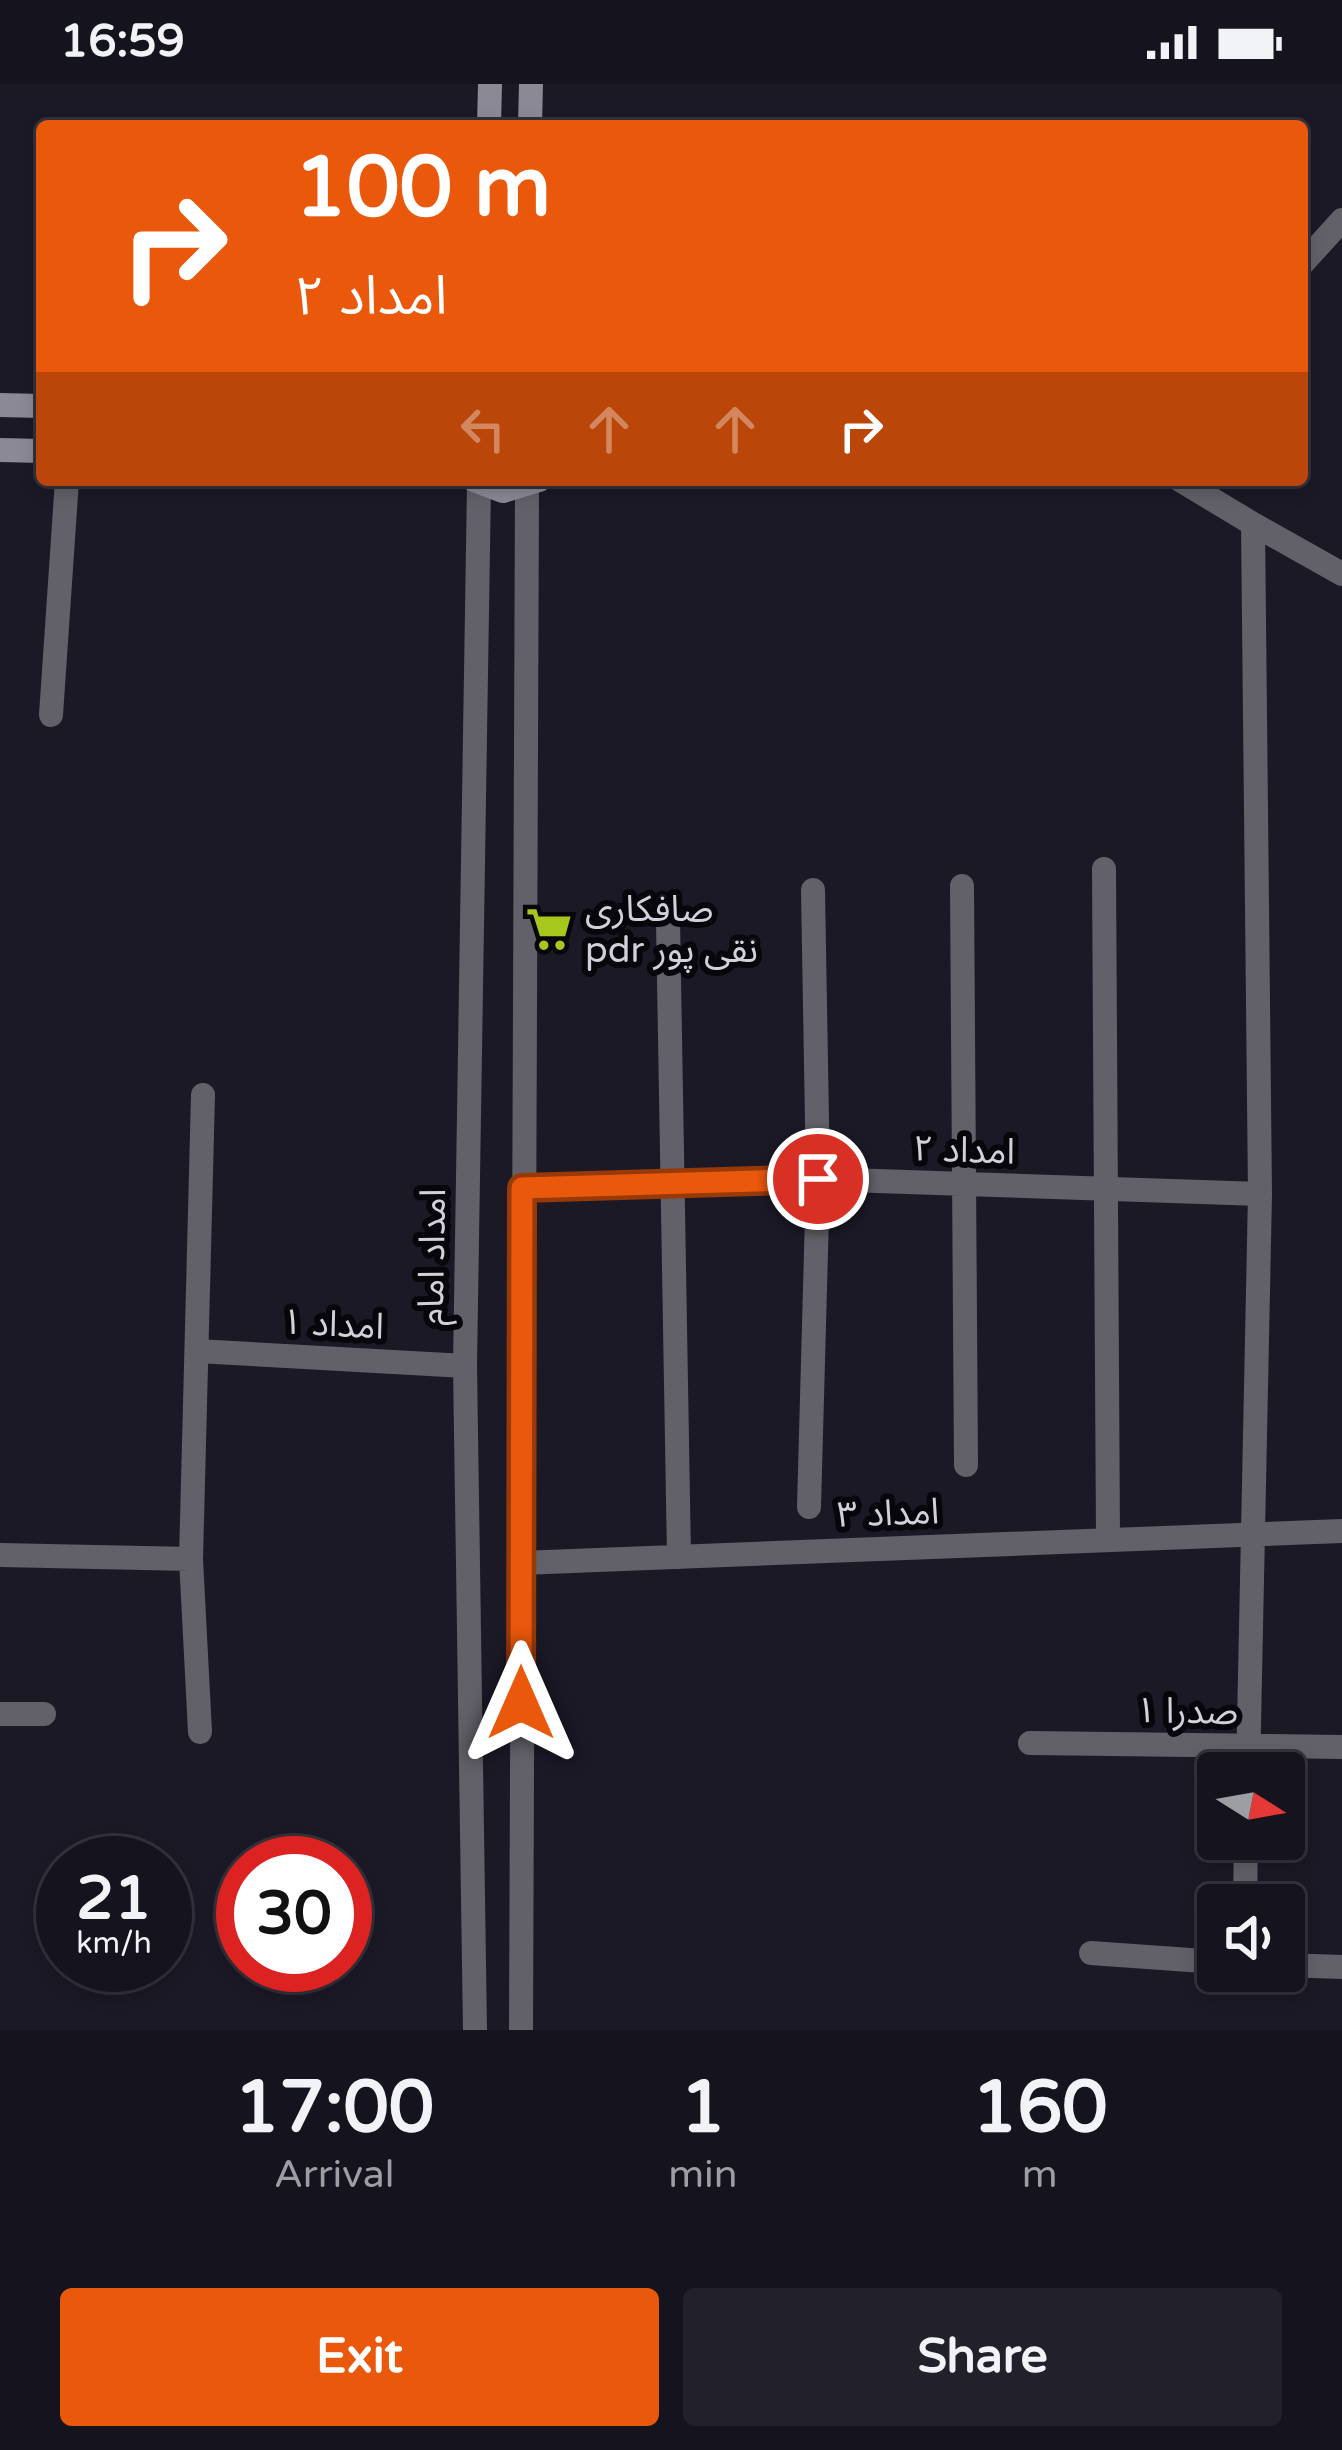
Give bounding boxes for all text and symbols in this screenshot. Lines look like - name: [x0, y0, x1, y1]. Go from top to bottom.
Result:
- text: 16:59: [60, 15, 185, 69]
- text: 100 m: [294, 138, 551, 239]
- icon: right: [96, 168, 252, 324]
- text: امداد ۲: [294, 264, 447, 329]
- icon: left: [450, 396, 516, 462]
- icon: ahead: [576, 396, 642, 462]
- icon: ahead: [702, 396, 768, 462]
- icon: right: [828, 396, 894, 462]
- place label: صافکاری pdr نقی پور: [585, 888, 758, 973]
- supermarket icon: صافکاری pdr نقی پور: [524, 904, 574, 954]
- street label: امداد ۲: [912, 1127, 1016, 1174]
- pin: [767, 1128, 869, 1230]
- icon: arrive: [785, 1146, 851, 1212]
- street label: امداد امام: [410, 1188, 460, 1326]
- street label: امداد ۱: [281, 1300, 385, 1349]
- street label: امداد ۳: [836, 1490, 940, 1537]
- position arrow: [458, 1640, 584, 1766]
- street label: صدرا ۱: [1135, 1689, 1239, 1734]
- north arrow: [1197, 1752, 1305, 1860]
- map controls: [1197, 1752, 1305, 1992]
- speed limit sign: 30: [216, 1836, 372, 1992]
- text: 21: [76, 1863, 152, 1935]
- button: sound: [1197, 1884, 1305, 1992]
- text: km/h: [76, 1925, 152, 1962]
- text: 17:00: [234, 2065, 434, 2152]
- text: 1: [680, 2065, 726, 2152]
- text: 160: [972, 2065, 1108, 2152]
- text: Arrival: [274, 2151, 394, 2198]
- text: min: [668, 2151, 738, 2198]
- text: m: [1022, 2151, 1058, 2198]
- button: Exit: [60, 2288, 659, 2426]
- button: Share: [683, 2288, 1282, 2426]

